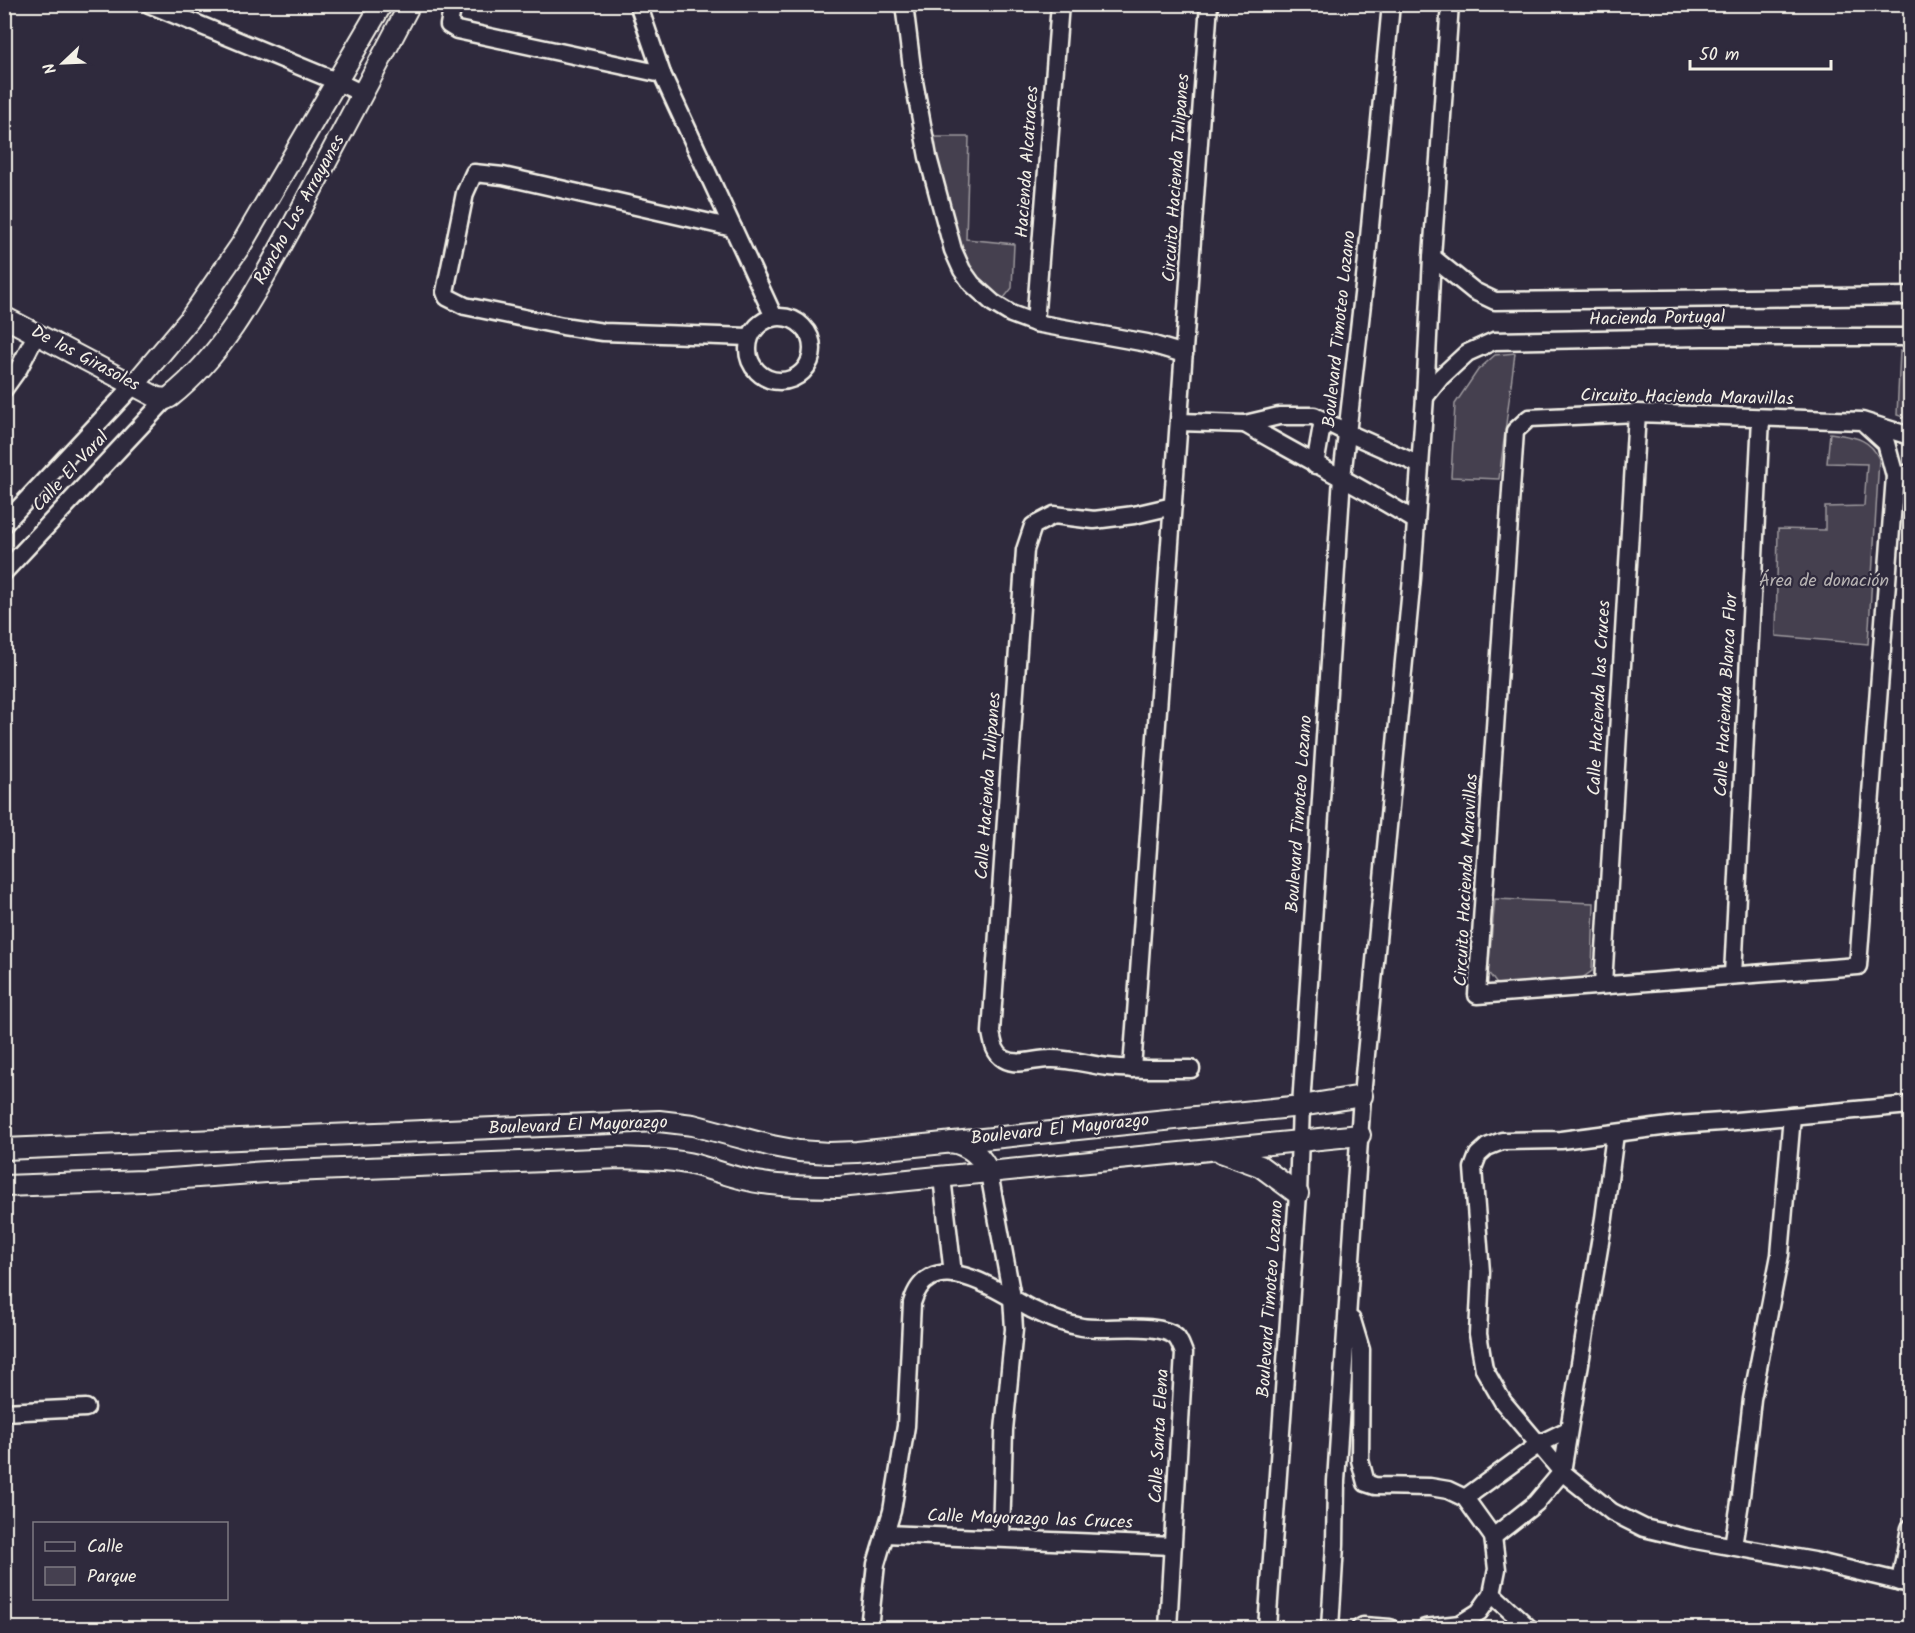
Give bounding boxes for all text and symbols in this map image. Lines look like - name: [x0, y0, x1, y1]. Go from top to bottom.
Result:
- north arrow: [33, 33, 93, 93]
- scale bar: [1690, 33, 1831, 71]
- text: 50 m: [1699, 41, 1739, 70]
- text: N: [37, 59, 64, 78]
- street label: Circuito Hacienda Tulipanes: [1155, 72, 1199, 283]
- street label: Hacienda Alcatraces: [1008, 85, 1048, 239]
- street label: Rancho Los Arrayanes: [247, 129, 354, 290]
- street label: Boulevard Timoteo Lozano: [1315, 229, 1365, 429]
- street label: Hacienda Portugal: [1589, 303, 1726, 335]
- street label: De los Girasoles: [25, 318, 145, 400]
- street label: Circuito Hacienda Maravillas: [1580, 382, 1794, 414]
- street label: Calle El Varal: [25, 424, 117, 519]
- park label: Área de donación: [1759, 567, 1889, 596]
- street label: Calle Hacienda Blanca Flor: [1707, 591, 1747, 798]
- street label: Calle Hacienda las Cruces: [1580, 599, 1620, 796]
- street label: Calle Hacienda Tulipanes: [968, 691, 1010, 881]
- street label: Boulevard Timoteo Lozano: [1279, 714, 1321, 914]
- street label: Circuito Hacienda Maravillas: [1447, 772, 1487, 987]
- street label: Boulevard El Mayorazgo: [969, 1106, 1151, 1154]
- street label: Boulevard El Mayorazgo: [488, 1108, 668, 1144]
- street label: Boulevard Timoteo Lozano: [1250, 1199, 1292, 1399]
- street label: Calle Santa Elena: [1142, 1368, 1178, 1504]
- street label: Calle Mayorazgo las Cruces: [927, 1502, 1134, 1538]
- legend: [33, 1522, 228, 1600]
- text: Calle: [87, 1533, 123, 1562]
- text: Parque: [87, 1563, 136, 1592]

